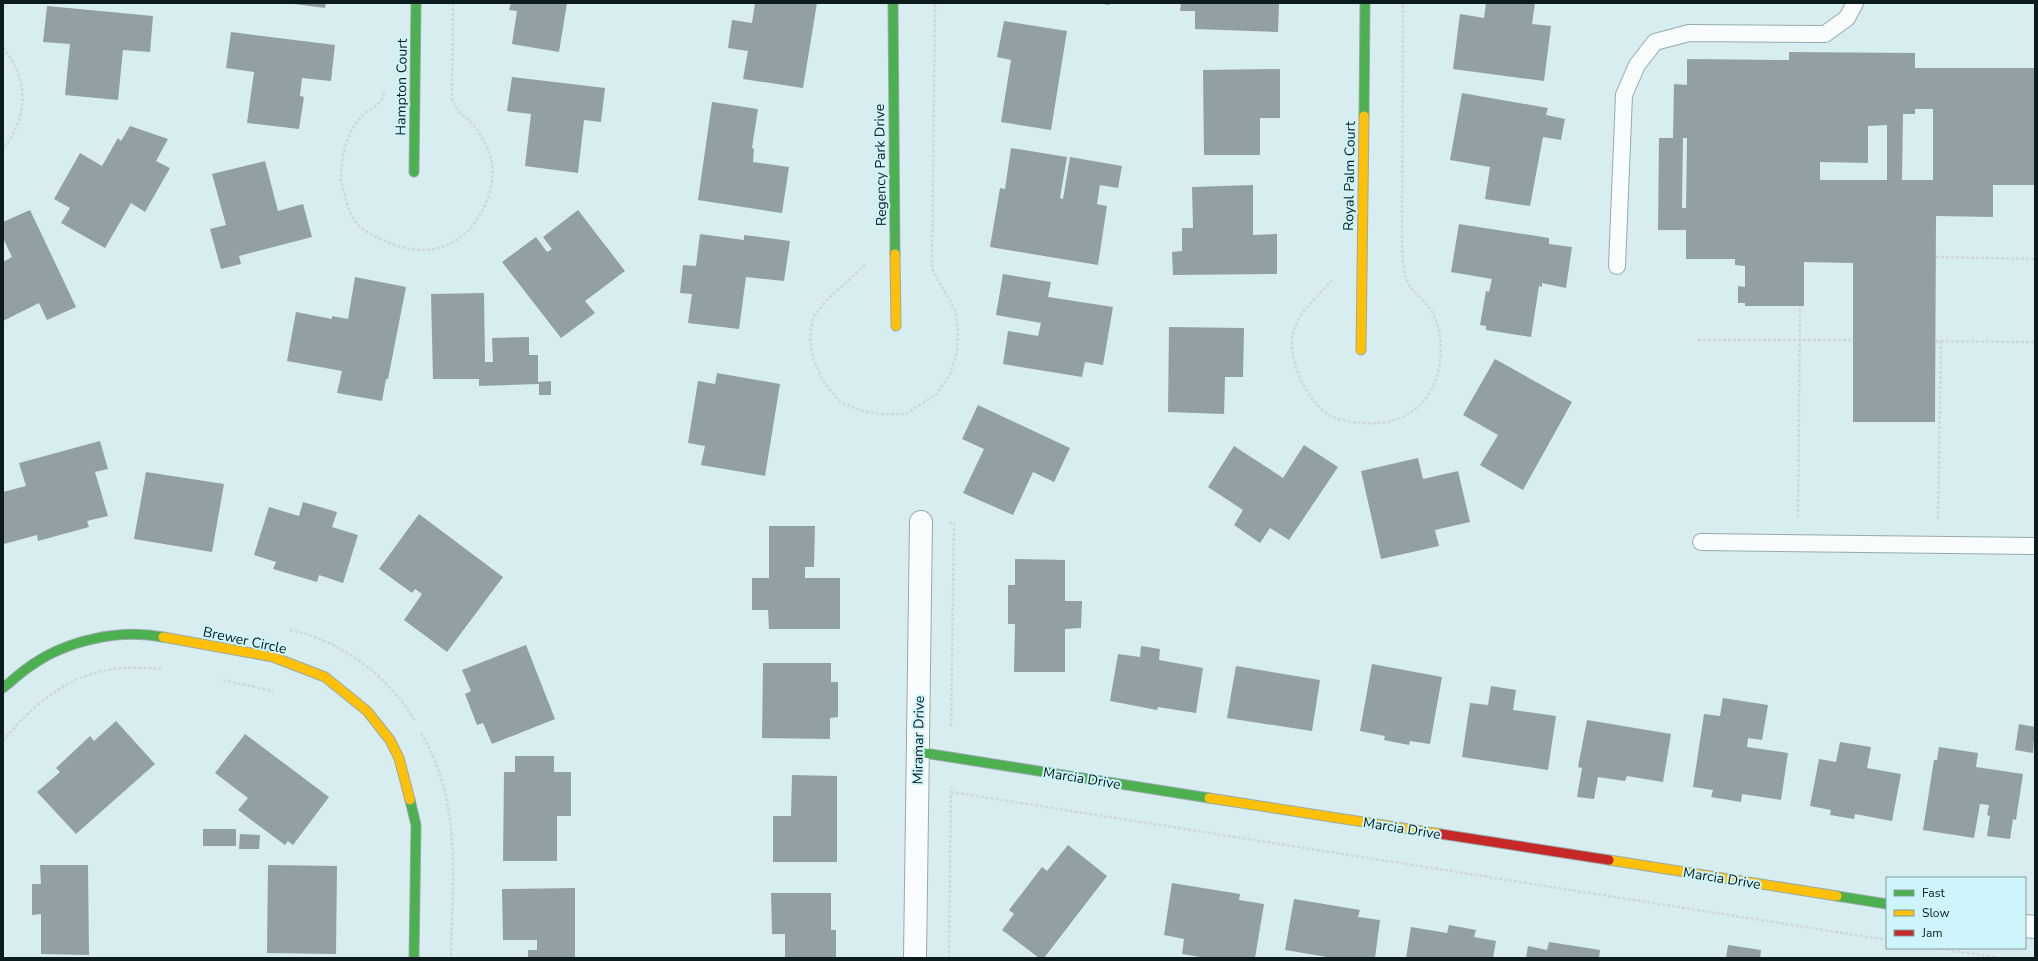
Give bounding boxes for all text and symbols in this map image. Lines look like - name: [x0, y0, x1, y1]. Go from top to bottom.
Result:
- street label: Hampton Court: [391, 38, 412, 136]
- street label: Regency Park Drive: [870, 104, 891, 226]
- street label: Royal Palm Court: [1339, 121, 1360, 231]
- street label: Brewer Circle: [201, 622, 288, 659]
- street label: Miramar Drive: [908, 695, 929, 785]
- street label: Marcia Drive: [1042, 763, 1122, 794]
- street label: Marcia Drive: [1362, 813, 1442, 844]
- street label: Marcia Drive: [1682, 863, 1762, 894]
- legend: [1886, 877, 2026, 949]
- text: Fast: [1922, 885, 1945, 901]
- text: Slow: [1922, 905, 1950, 921]
- text: Jam: [1921, 925, 1943, 941]

